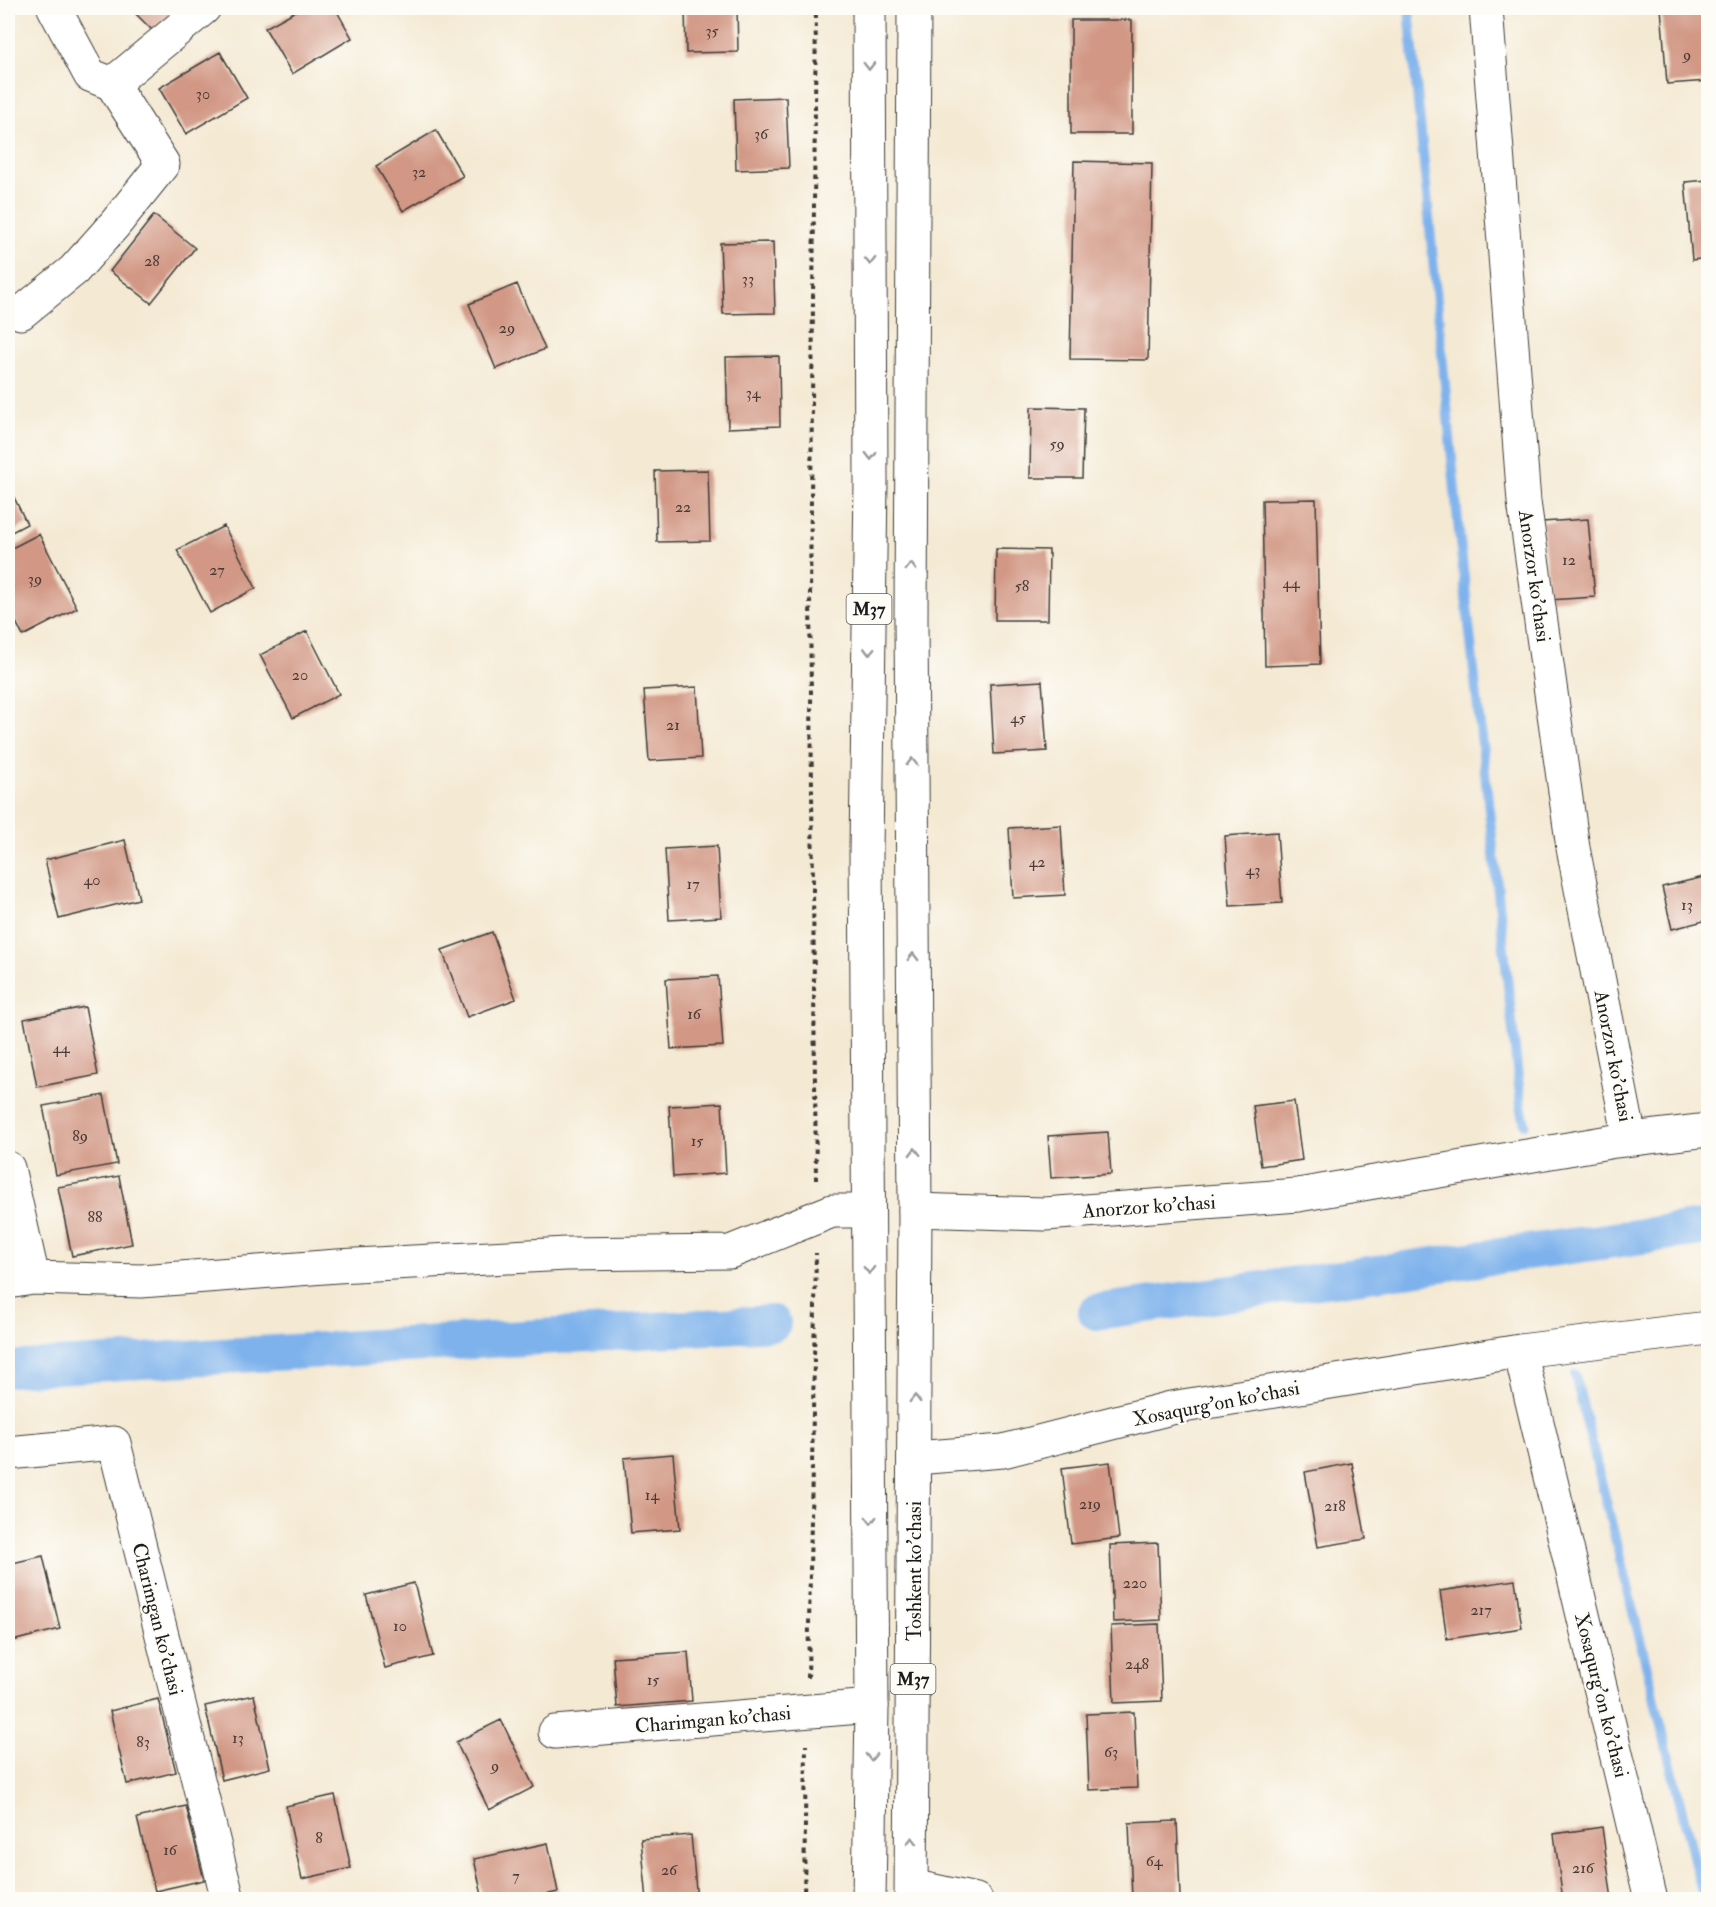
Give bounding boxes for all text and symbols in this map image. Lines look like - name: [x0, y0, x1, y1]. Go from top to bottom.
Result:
- house number: 35: [705, 21, 719, 41]
- house number: 9: [1682, 45, 1691, 65]
- one-way arrow: [862, 61, 875, 70]
- house number: 30: [196, 84, 210, 104]
- house number: 36: [754, 124, 769, 144]
- house number: 32: [412, 162, 426, 182]
- house number: 28: [144, 251, 160, 271]
- one-way arrow: [864, 256, 876, 265]
- house number: 33: [742, 269, 754, 289]
- house number: 29: [499, 318, 515, 338]
- house number: 34: [746, 383, 762, 403]
- house number: 59: [1049, 434, 1065, 454]
- one-way arrow: [865, 451, 877, 460]
- house number: 22: [675, 497, 691, 517]
- street label: Anorzor ko'chasi: [1513, 507, 1556, 644]
- house number: 12: [1562, 550, 1576, 570]
- house number: 27: [209, 560, 225, 580]
- one-way arrow: [905, 562, 917, 571]
- house number: 39: [28, 569, 42, 589]
- house number: 44: [1282, 573, 1301, 593]
- house number: 58: [1015, 576, 1030, 596]
- road number: M37: [846, 594, 892, 624]
- one-way arrow: [863, 646, 875, 655]
- house number: 20: [292, 665, 308, 685]
- house number: 45: [1010, 708, 1026, 728]
- house number: 21: [666, 715, 680, 735]
- one-way arrow: [906, 757, 918, 766]
- house number: 42: [1029, 852, 1045, 872]
- house number: 43: [1246, 860, 1260, 880]
- house number: 40: [84, 870, 100, 890]
- house number: 17: [686, 874, 700, 894]
- house number: 13: [1681, 895, 1693, 915]
- one-way arrow: [907, 952, 919, 961]
- street label: Anorzor ko'chasi: [1588, 987, 1639, 1124]
- house number: 16: [687, 1004, 702, 1024]
- house number: 44: [52, 1038, 71, 1058]
- house number: 89: [72, 1126, 88, 1146]
- house number: 15: [691, 1131, 703, 1151]
- one-way arrow: [908, 1147, 921, 1156]
- street label: Anorzor ko'chasi: [1081, 1189, 1216, 1224]
- house number: 88: [87, 1207, 103, 1227]
- one-way arrow: [863, 1265, 875, 1274]
- street label: Xosaqurg'on ko'chasi: [1131, 1375, 1301, 1432]
- one-way arrow: [909, 1395, 921, 1404]
- house number: 14: [645, 1485, 661, 1505]
- house number: 219: [1079, 1494, 1101, 1514]
- house number: 218: [1324, 1496, 1346, 1516]
- street label: Toshkent ko'chasi: [902, 1501, 927, 1641]
- one-way arrow: [865, 1515, 877, 1524]
- street label: Charimgan ko'chasi: [126, 1540, 189, 1698]
- house number: 220: [1123, 1573, 1147, 1593]
- house number: 217: [1470, 1600, 1492, 1620]
- street label: Xosaqurg'on ko'chasi: [1569, 1610, 1634, 1780]
- house number: 10: [393, 1616, 407, 1636]
- house number: 248: [1125, 1654, 1150, 1674]
- road number: M37: [890, 1664, 936, 1694]
- house number: 15: [647, 1670, 659, 1690]
- street label: Charimgan ko'chasi: [634, 1700, 792, 1739]
- house number: 13: [232, 1728, 244, 1748]
- house number: 83: [136, 1732, 150, 1752]
- house number: 63: [1104, 1742, 1118, 1762]
- one-way arrow: [865, 1752, 877, 1761]
- house number: 9: [490, 1756, 499, 1776]
- house number: 8: [315, 1828, 323, 1848]
- one-way arrow: [906, 1837, 918, 1846]
- house number: 16: [163, 1840, 178, 1860]
- house number: 64: [1146, 1851, 1164, 1871]
- house number: 216: [1572, 1858, 1595, 1878]
- house number: 26: [661, 1860, 678, 1880]
- house number: 7: [512, 1866, 520, 1886]

